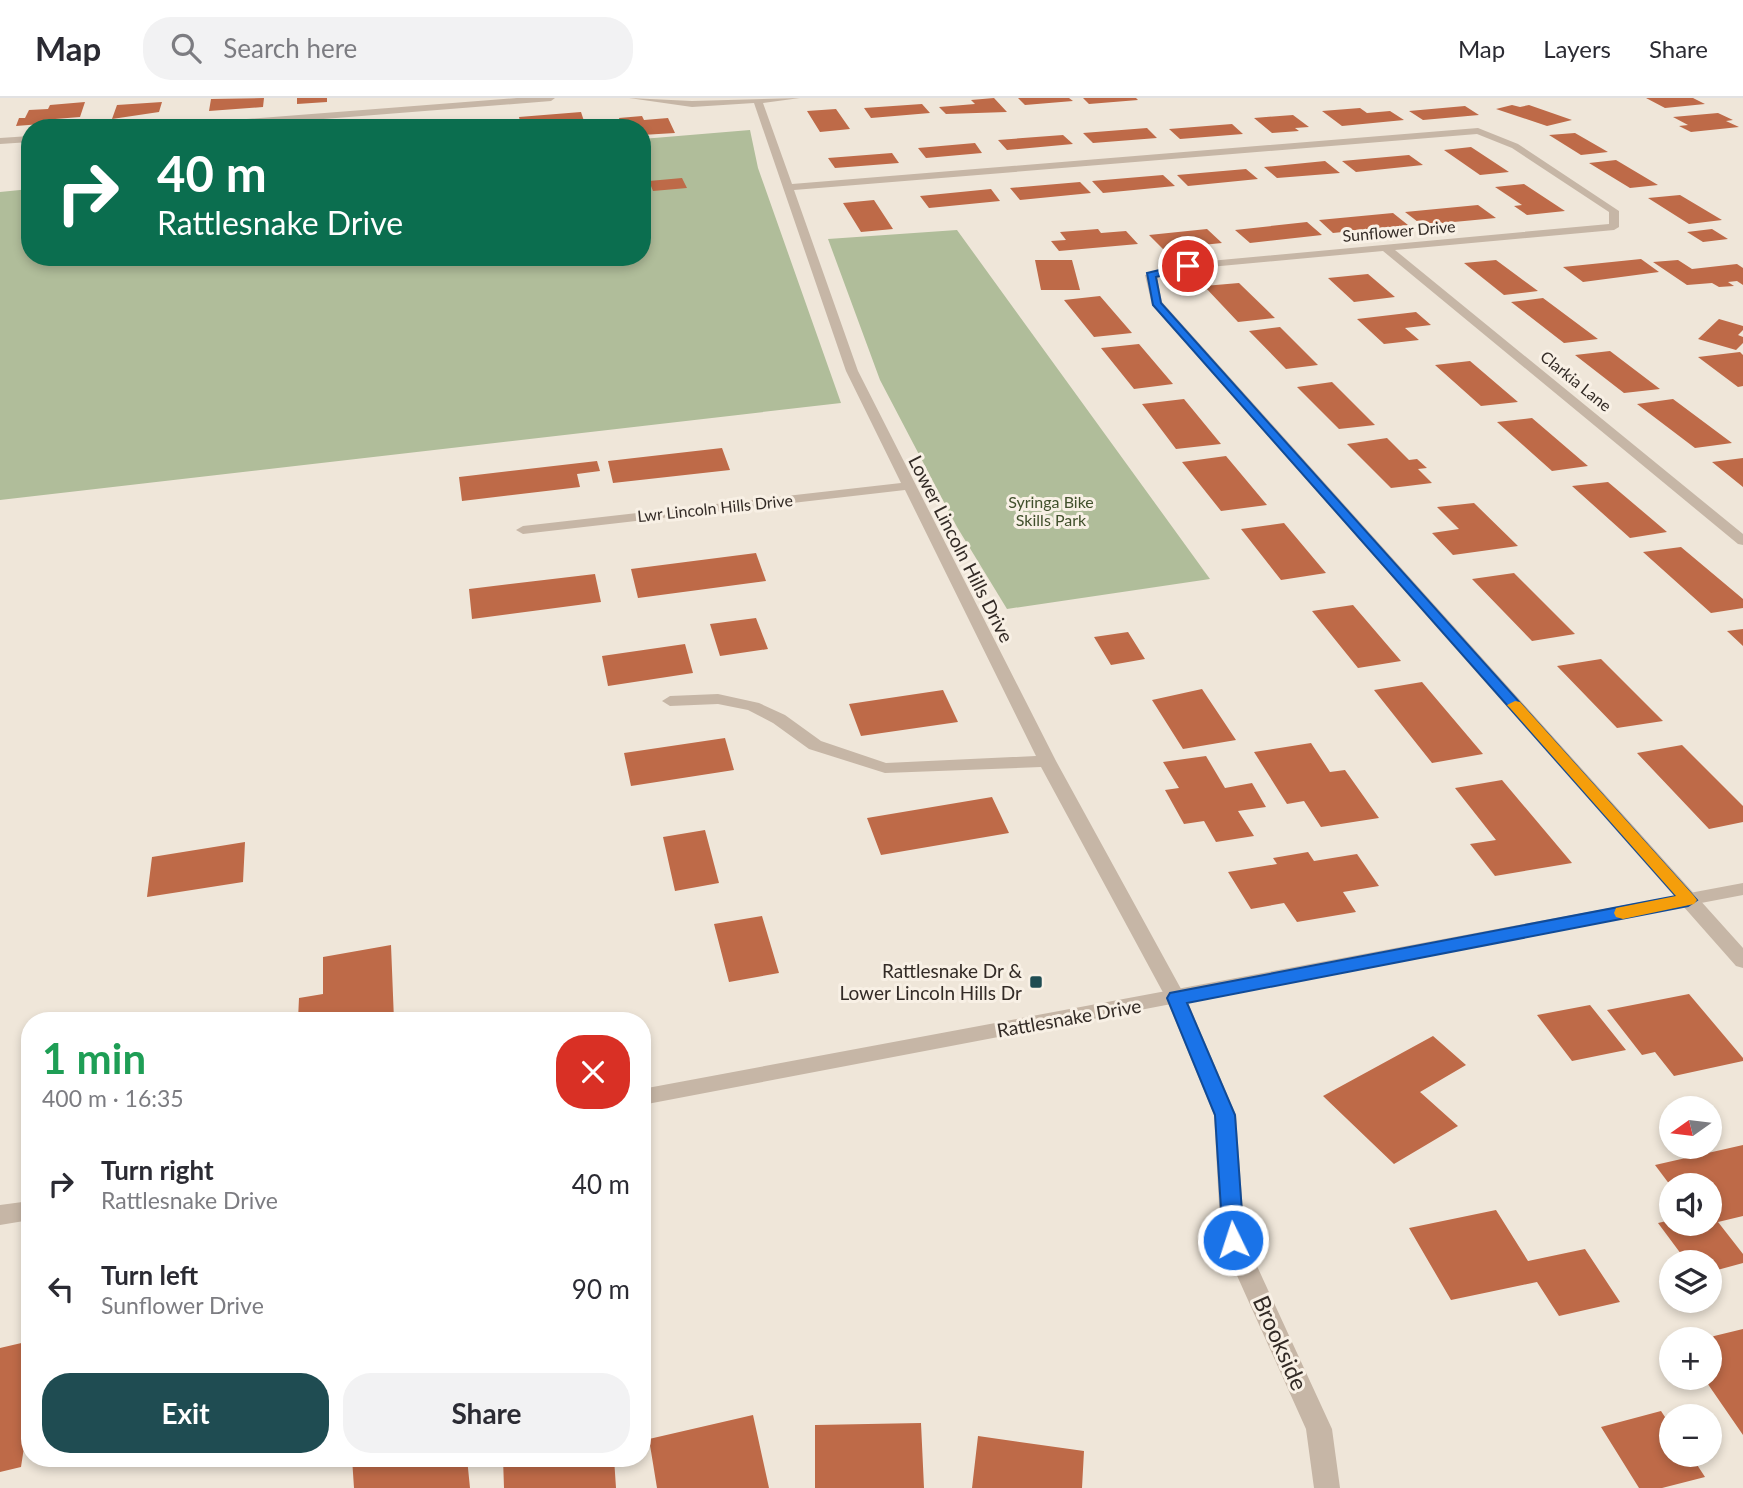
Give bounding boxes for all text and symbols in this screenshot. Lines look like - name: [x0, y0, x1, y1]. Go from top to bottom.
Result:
- search box: [143, 17, 633, 80]
- text: Map: [35, 28, 101, 68]
- icon: search: [167, 29, 205, 67]
- text: Search here: [223, 32, 357, 64]
- text: Map: [1458, 34, 1505, 63]
- text: Layers: [1543, 34, 1611, 63]
- text: Share: [1649, 34, 1708, 63]
- text: 40 m: [157, 144, 267, 202]
- icon: right: [42, 147, 133, 238]
- text: Rattlesnake Drive: [157, 203, 403, 242]
- street label: Sunflower Drive: [1342, 216, 1456, 245]
- pin: [1158, 236, 1218, 296]
- icon: arrive: [1169, 247, 1207, 285]
- street label: Clarkia Lane: [1537, 346, 1616, 415]
- street label: Lower Lincoln Hills Drive: [904, 451, 1019, 646]
- street label: Lwr Lincoln Hills Drive: [636, 490, 794, 525]
- park label: Syringa Bike Skills Park: [1008, 492, 1094, 529]
- place label: Rattlesnake Dr & Lower Lincoln Hills Dr: [839, 959, 1022, 1004]
- marker: Rattlesnake Dr & Lower Lincoln Hills Dr: [1028, 974, 1044, 990]
- street label: Rattlesnake Drive: [995, 993, 1143, 1042]
- text: 1 min: [42, 1033, 146, 1083]
- button: close: [556, 1035, 630, 1109]
- text: 400 m · 16:35: [42, 1084, 184, 1112]
- north arrow: [1659, 1096, 1722, 1158]
- map controls: [1659, 1096, 1722, 1467]
- text: Turn right: [101, 1154, 214, 1186]
- icon: right: [42, 1165, 80, 1203]
- text: 40 m: [572, 1168, 630, 1200]
- button: sound: [1659, 1173, 1722, 1236]
- text: Rattlesnake Drive: [101, 1186, 278, 1214]
- position arrow: [1196, 1203, 1270, 1277]
- button: layers: [1659, 1250, 1722, 1313]
- text: Turn left: [101, 1259, 198, 1291]
- icon: left: [42, 1270, 80, 1308]
- text: 90 m: [572, 1273, 630, 1305]
- text: Sunflower Drive: [101, 1291, 264, 1319]
- street label: Brookside: [1248, 1291, 1314, 1394]
- button: +: [1659, 1327, 1722, 1390]
- button: Exit: [42, 1373, 329, 1453]
- button: Share: [343, 1373, 630, 1453]
- button: −: [1659, 1404, 1722, 1467]

